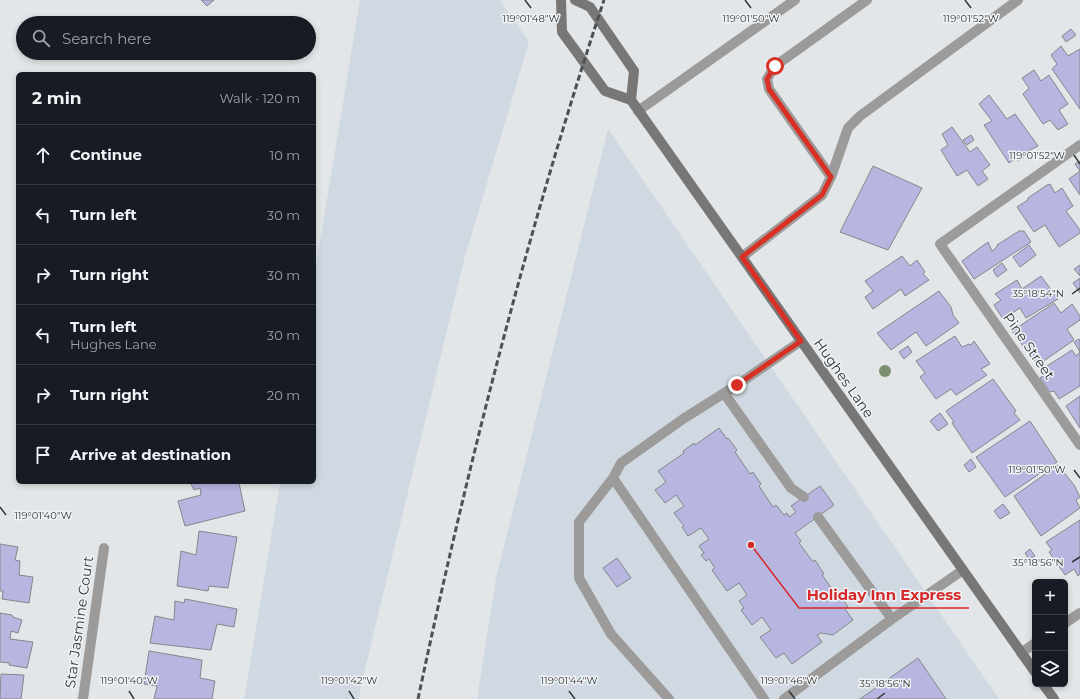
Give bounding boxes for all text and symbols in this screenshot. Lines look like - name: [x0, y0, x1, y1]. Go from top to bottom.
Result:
- text: 119°01'48"W: [502, 12, 560, 25]
- text: 119°01'50"W: [722, 12, 780, 25]
- text: 119°01'52"W: [943, 12, 999, 25]
- search box: [16, 16, 316, 60]
- icon: search: [30, 27, 52, 49]
- text: Search here: [62, 29, 151, 48]
- route start: [766, 57, 784, 75]
- text: 2 min: [32, 88, 82, 108]
- text: Walk · 120 m: [219, 90, 300, 106]
- icon: ahead: [32, 144, 54, 166]
- text: Continue: [70, 145, 142, 164]
- text: 10 m: [270, 147, 300, 163]
- text: 119°01'52"W: [1009, 149, 1065, 162]
- icon: left: [32, 204, 54, 226]
- text: Turn left: [70, 205, 137, 224]
- text: 30 m: [267, 207, 300, 223]
- icon: right: [32, 264, 54, 286]
- text: Turn right: [70, 265, 149, 284]
- text: 30 m: [267, 267, 300, 283]
- text: 35°18'54"N: [1012, 287, 1064, 300]
- street label: Pine Street: [999, 309, 1059, 383]
- text: Turn left: [70, 317, 137, 336]
- icon: left: [32, 324, 54, 346]
- text: 30 m: [267, 327, 300, 343]
- street label: Hughes Lane: [810, 335, 878, 421]
- text: Hughes Lane: [70, 336, 157, 352]
- route end: [728, 376, 746, 394]
- icon: right: [32, 384, 54, 406]
- text: Turn right: [70, 385, 149, 404]
- text: 20 m: [267, 387, 300, 403]
- icon: arrive: [32, 444, 54, 466]
- text: Arrive at destination: [70, 445, 231, 464]
- text: 119°01'50"W: [1008, 463, 1066, 476]
- text: 119°01'40"W: [14, 509, 72, 522]
- street label: Star Jasmine Court: [61, 554, 97, 689]
- text: 35°18'56"N: [1012, 556, 1064, 569]
- map controls: [1032, 579, 1068, 687]
- button: +: [1032, 579, 1068, 615]
- callout: Holiday Inn Express: [799, 581, 969, 608]
- text: Holiday Inn Express: [807, 585, 961, 604]
- button: −: [1032, 615, 1068, 651]
- button: layers: [1032, 651, 1068, 687]
- text: 119°01'40"W: [100, 674, 158, 687]
- text: 119°01'42"W: [321, 674, 377, 687]
- text: 119°01'44"W: [540, 674, 598, 687]
- text: 119°01'46"W: [761, 674, 817, 687]
- text: 35°18'56"N: [859, 677, 911, 690]

